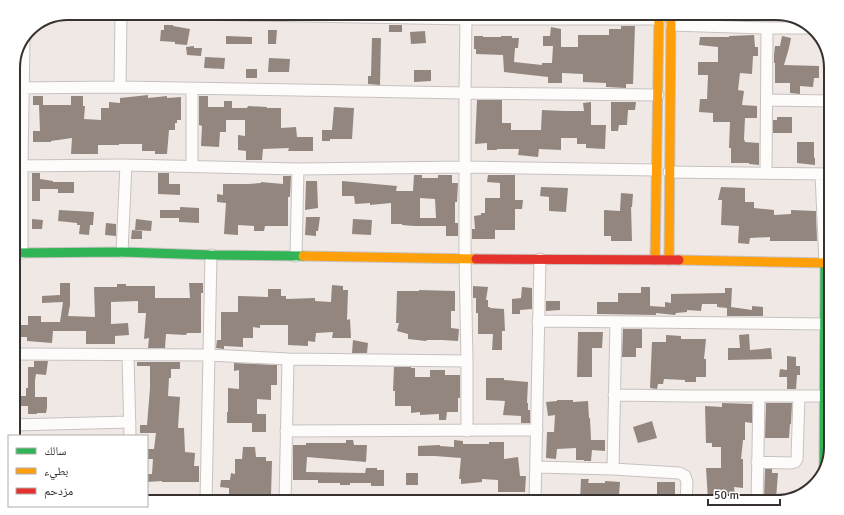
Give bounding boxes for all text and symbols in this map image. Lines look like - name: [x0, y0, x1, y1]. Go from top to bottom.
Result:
- legend: [8, 435, 148, 507]
- text: سالك: [44, 444, 66, 459]
- text: بطيء: [44, 464, 68, 481]
- scale bar: [708, 481, 780, 507]
- text: مزدحم: [44, 484, 73, 499]
- text: 50 m: [714, 488, 739, 503]

